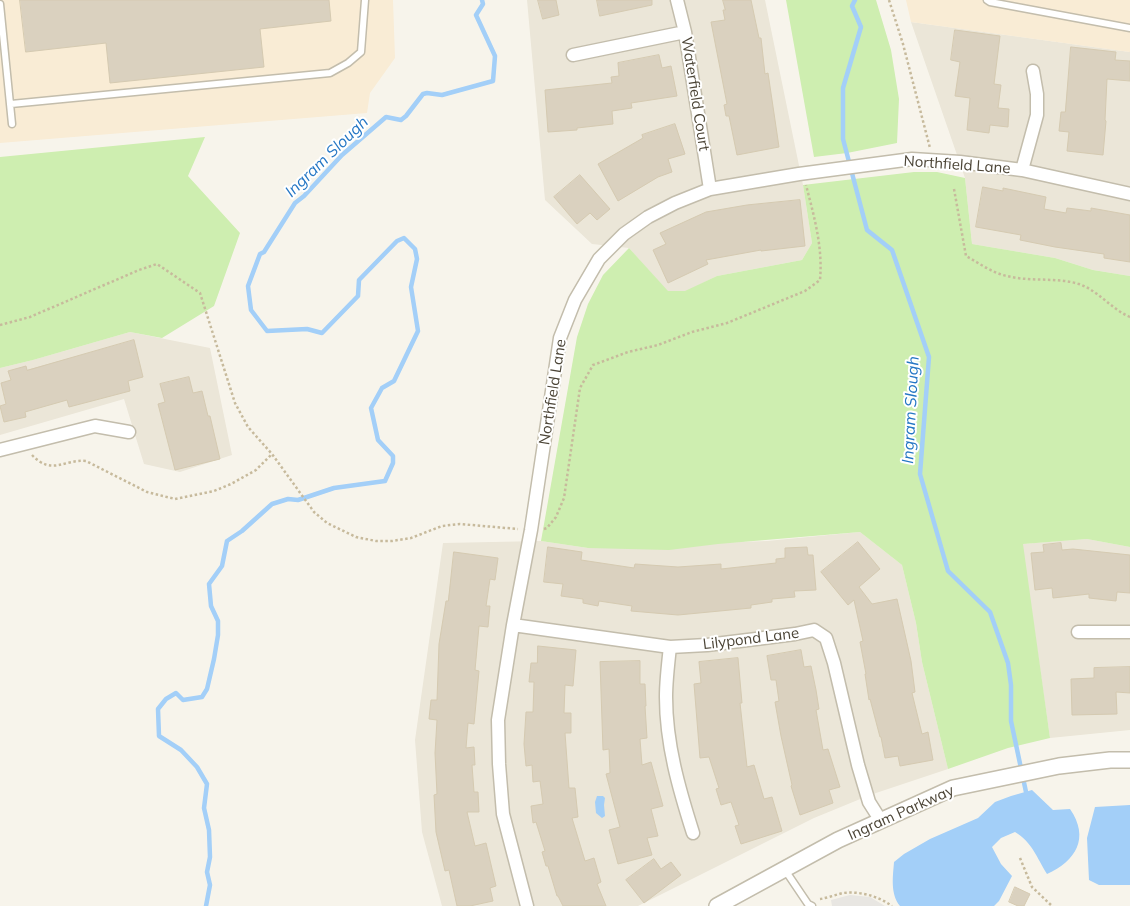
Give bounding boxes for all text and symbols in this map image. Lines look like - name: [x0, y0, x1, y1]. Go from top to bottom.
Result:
- street label: Waterfield Court: [677, 36, 713, 152]
- water label: Ingram Slough: [282, 113, 372, 201]
- street label: Northfield Lane: [903, 152, 1011, 178]
- street label: Northfield Lane: [536, 338, 570, 446]
- water label: Ingram Slough: [899, 356, 923, 464]
- street label: Lilypond Lane: [702, 624, 800, 654]
- street label: Ingram Parkway: [845, 782, 957, 844]

